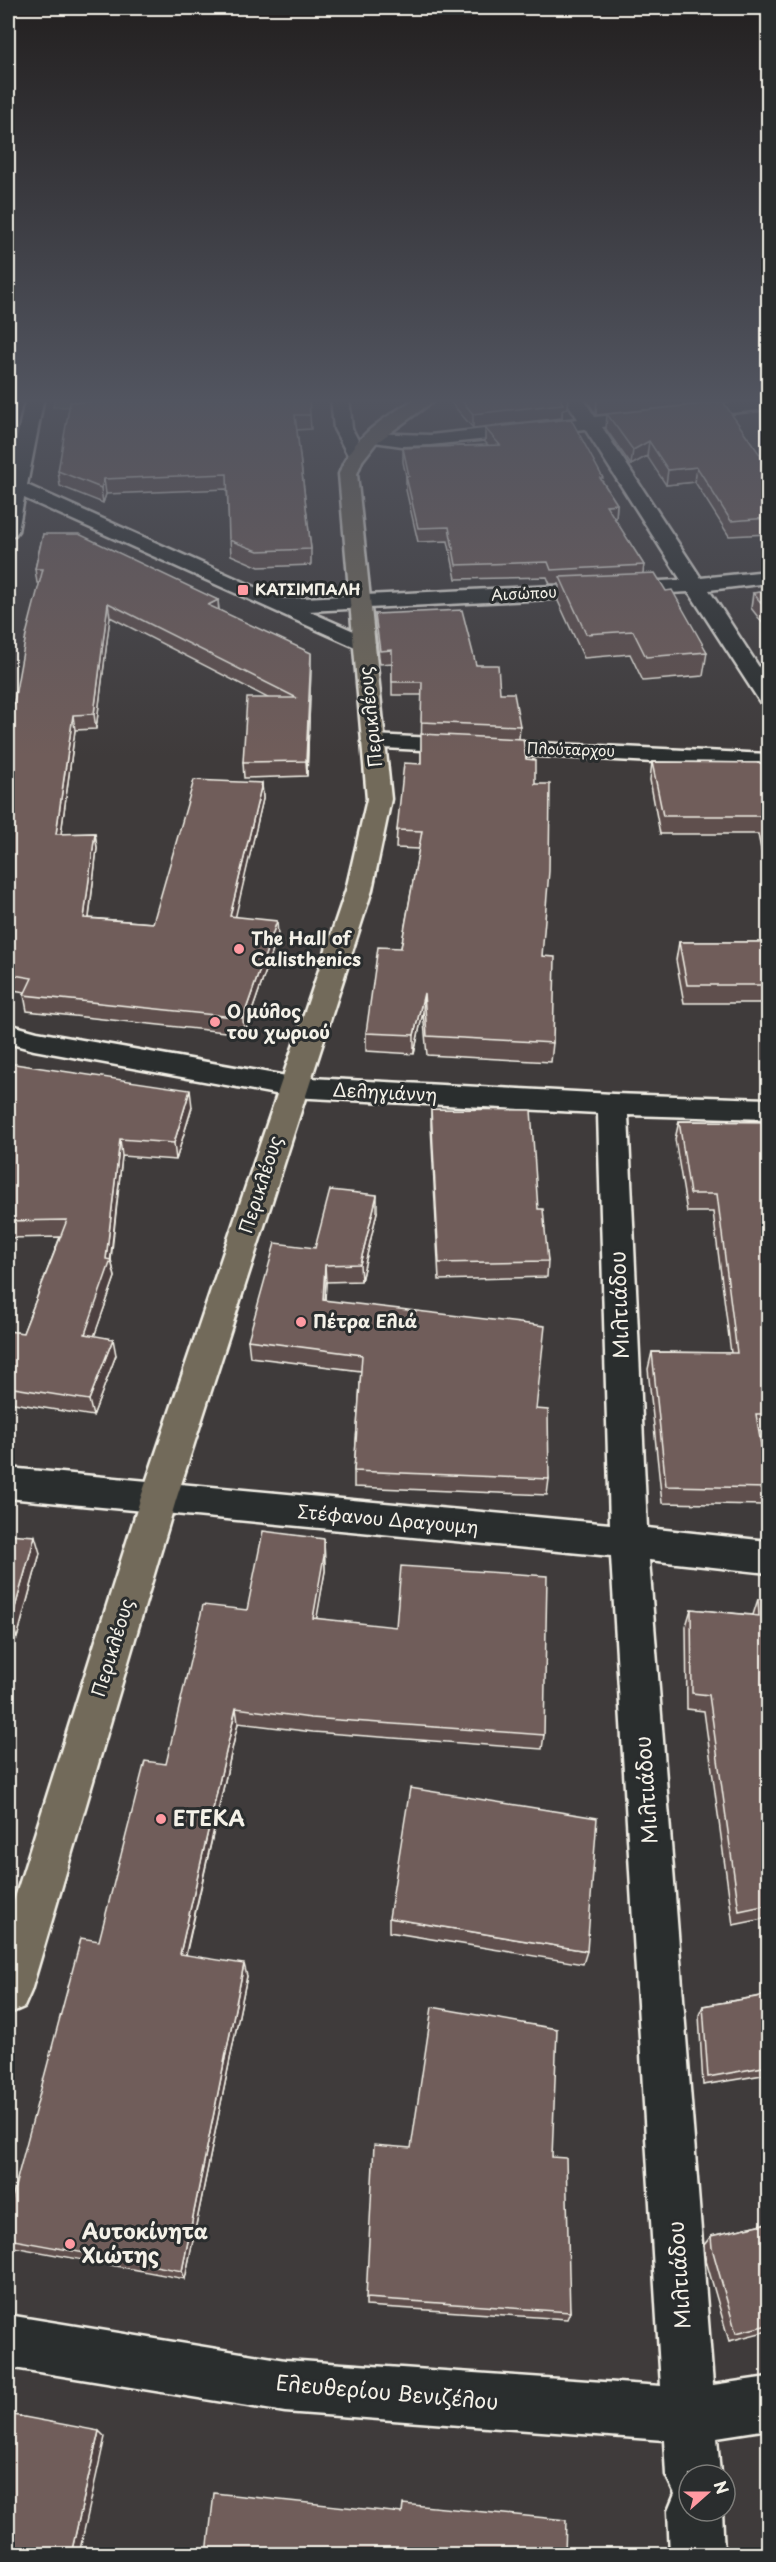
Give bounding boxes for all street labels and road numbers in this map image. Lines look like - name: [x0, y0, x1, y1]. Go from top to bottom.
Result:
- street label: Αισώπου: [491, 579, 557, 606]
- street label: Περικλέους: [351, 665, 388, 769]
- street label: Πλούταρχου: [527, 735, 616, 762]
- street label: Δεληγιάννη: [332, 1075, 438, 1108]
- street label: Περικλέους: [231, 1132, 288, 1237]
- street label: Μιλτιάδου: [600, 1251, 636, 1360]
- street label: Στέφανου Δραγουμη: [297, 1497, 480, 1540]
- street label: Περικλέους: [84, 1595, 139, 1700]
- street label: Μιλτιάδου: [625, 1735, 665, 1845]
- street label: Μιλτιάδου: [658, 2220, 698, 2330]
- street label: Ελευθερίου Βενιζέλου: [275, 2365, 500, 2417]

